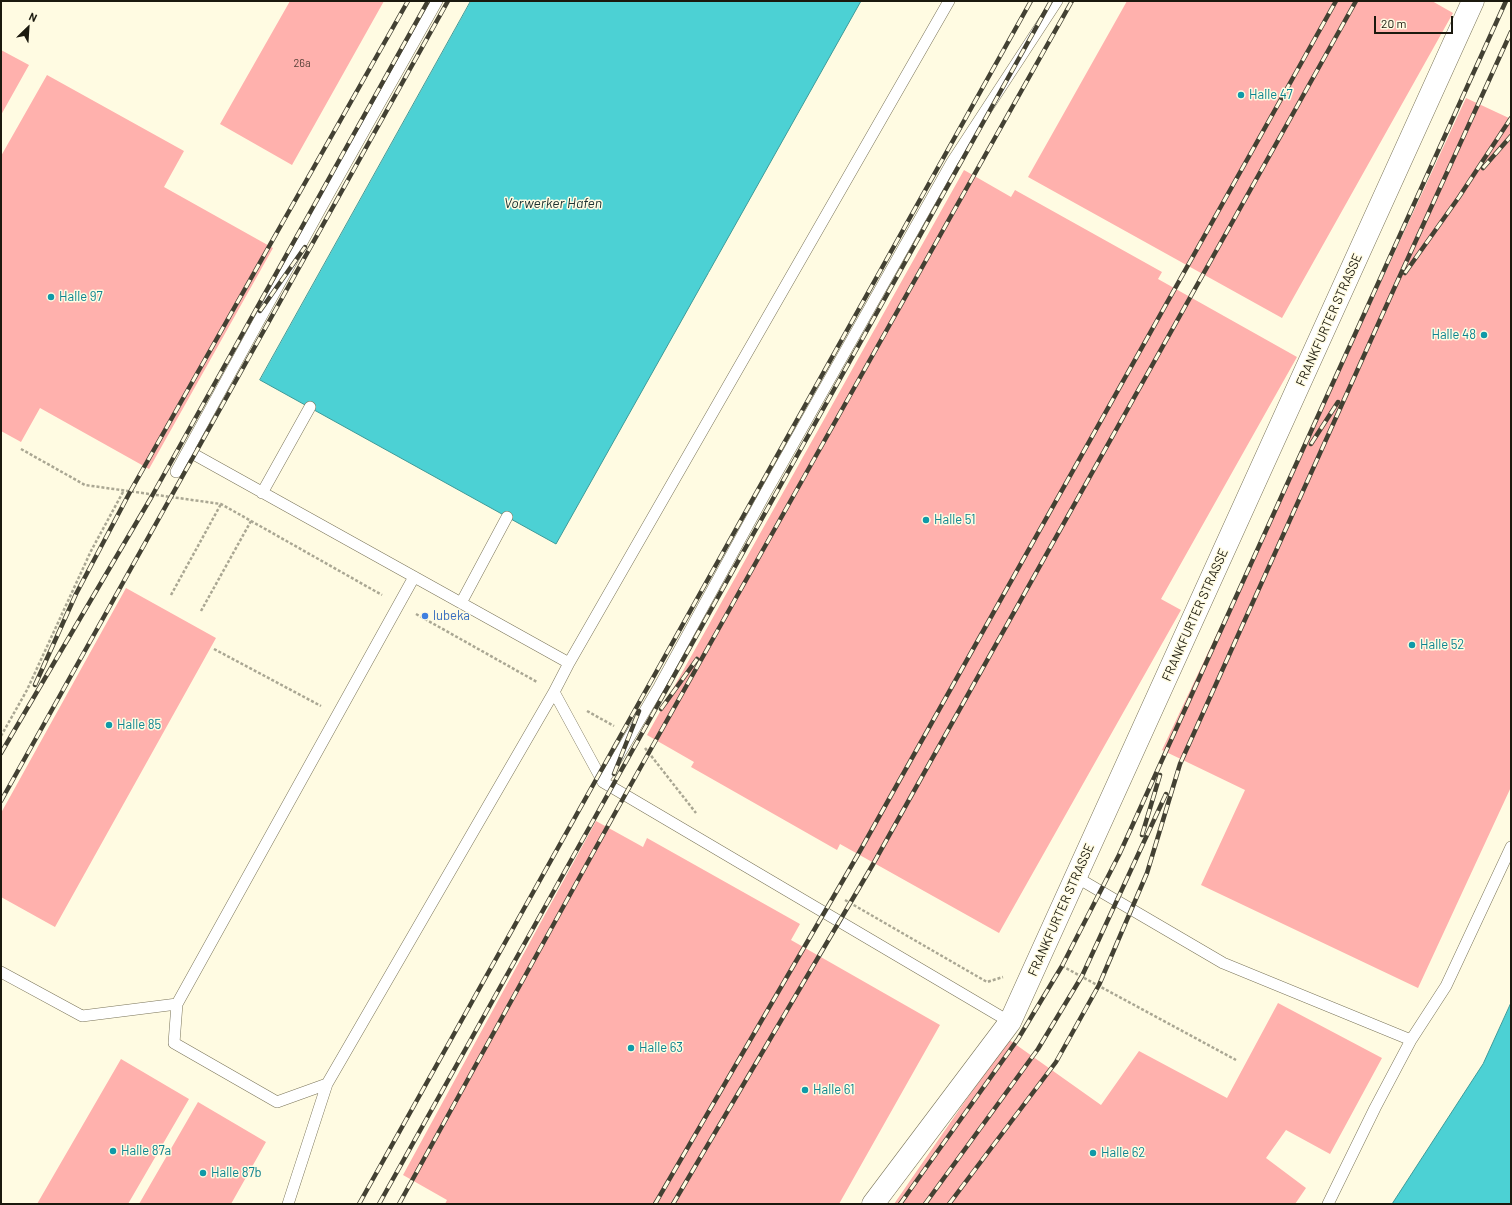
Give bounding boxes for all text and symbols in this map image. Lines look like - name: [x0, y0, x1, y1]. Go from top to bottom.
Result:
- north arrow: [8, 8, 48, 48]
- scale bar: [1376, 8, 1455, 34]
- text: N: [27, 9, 39, 24]
- text: 20 m: [1381, 16, 1407, 30]
- house number: 26a: [293, 56, 311, 70]
- place label: Halle 47: [1249, 87, 1293, 103]
- marker: Halle 47: [1236, 90, 1246, 100]
- water label: Vorwerker Hafen: [504, 195, 602, 211]
- street label: FRANKFURTER STRASSE: [1293, 251, 1365, 389]
- place label: Halle 97: [59, 289, 103, 305]
- marker: Halle 97: [46, 292, 56, 302]
- place label: Halle 48: [1431, 327, 1476, 343]
- marker: Halle 48: [1479, 330, 1489, 340]
- place label: Halle 51: [934, 512, 976, 528]
- marker: Halle 51: [921, 515, 931, 525]
- street label: FRANKFURTER STRASSE: [1159, 546, 1231, 684]
- place label: lubeka: [433, 608, 470, 624]
- marker: lubeka: [420, 611, 430, 621]
- place label: Halle 52: [1420, 637, 1464, 653]
- marker: Halle 52: [1407, 640, 1417, 650]
- place label: Halle 85: [117, 717, 161, 733]
- marker: Halle 85: [104, 720, 114, 730]
- street label: FRANKFURTER STRASSE: [1025, 841, 1097, 979]
- place label: Halle 63: [639, 1040, 683, 1056]
- marker: Halle 63: [626, 1043, 636, 1053]
- place label: Halle 61: [813, 1082, 855, 1098]
- marker: Halle 61: [800, 1085, 810, 1095]
- place label: Halle 87a: [121, 1143, 171, 1159]
- place label: Halle 62: [1101, 1145, 1145, 1161]
- marker: Halle 87a: [108, 1146, 118, 1156]
- marker: Halle 62: [1088, 1148, 1098, 1158]
- place label: Halle 87b: [211, 1165, 262, 1181]
- marker: Halle 87b: [198, 1168, 208, 1178]

